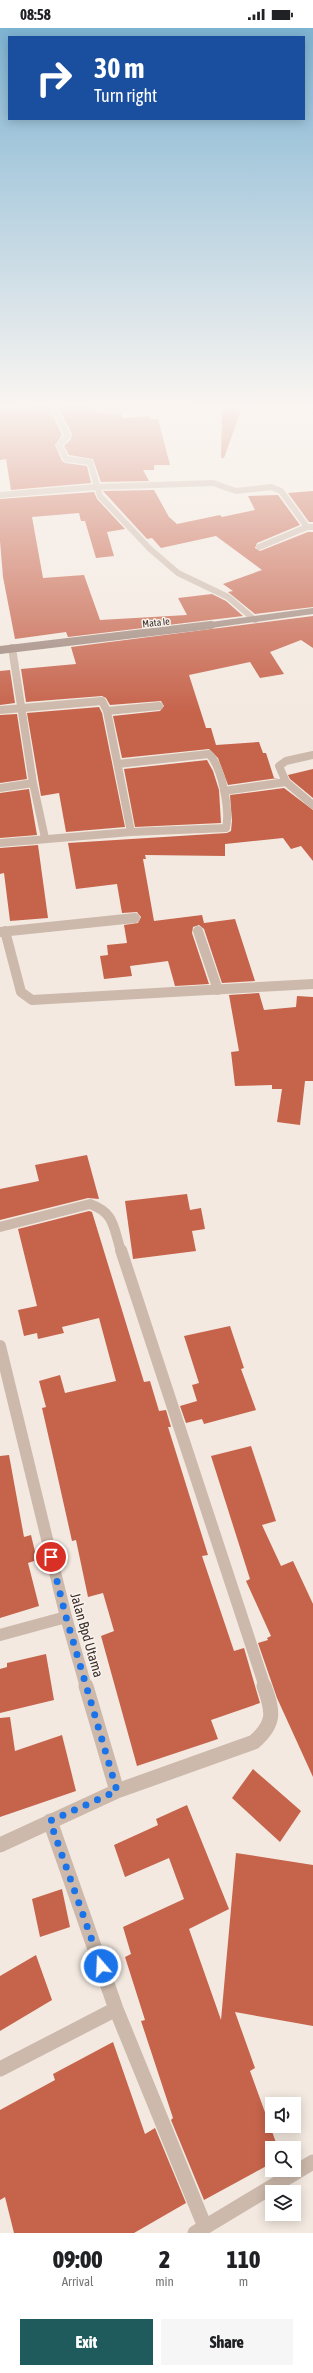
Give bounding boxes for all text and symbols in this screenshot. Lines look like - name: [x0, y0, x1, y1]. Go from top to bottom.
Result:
- text: 08:58: [20, 6, 51, 23]
- icon: right: [28, 52, 80, 104]
- text: 30 m: [94, 52, 144, 84]
- text: Turn right: [94, 85, 157, 106]
- street label: Mata Ie: [142, 616, 171, 629]
- pin: [34, 1540, 68, 1574]
- icon: arrive: [40, 1546, 62, 1568]
- street label: Jalan Bpd Utama: [67, 1591, 107, 1679]
- position arrow: [80, 1945, 122, 1987]
- map controls: [265, 2097, 301, 2221]
- button: sound: [265, 2097, 301, 2133]
- button: search: [265, 2141, 301, 2177]
- button: layers: [265, 2185, 301, 2221]
- text: 09:00: [53, 2246, 103, 2273]
- text: 2: [159, 2246, 170, 2273]
- text: 110: [227, 2246, 260, 2273]
- text: Arrival: [62, 2274, 93, 2289]
- text: min: [155, 2274, 174, 2289]
- text: m: [239, 2274, 248, 2289]
- button: Exit: [20, 2319, 153, 2365]
- button: Share: [161, 2319, 293, 2365]

